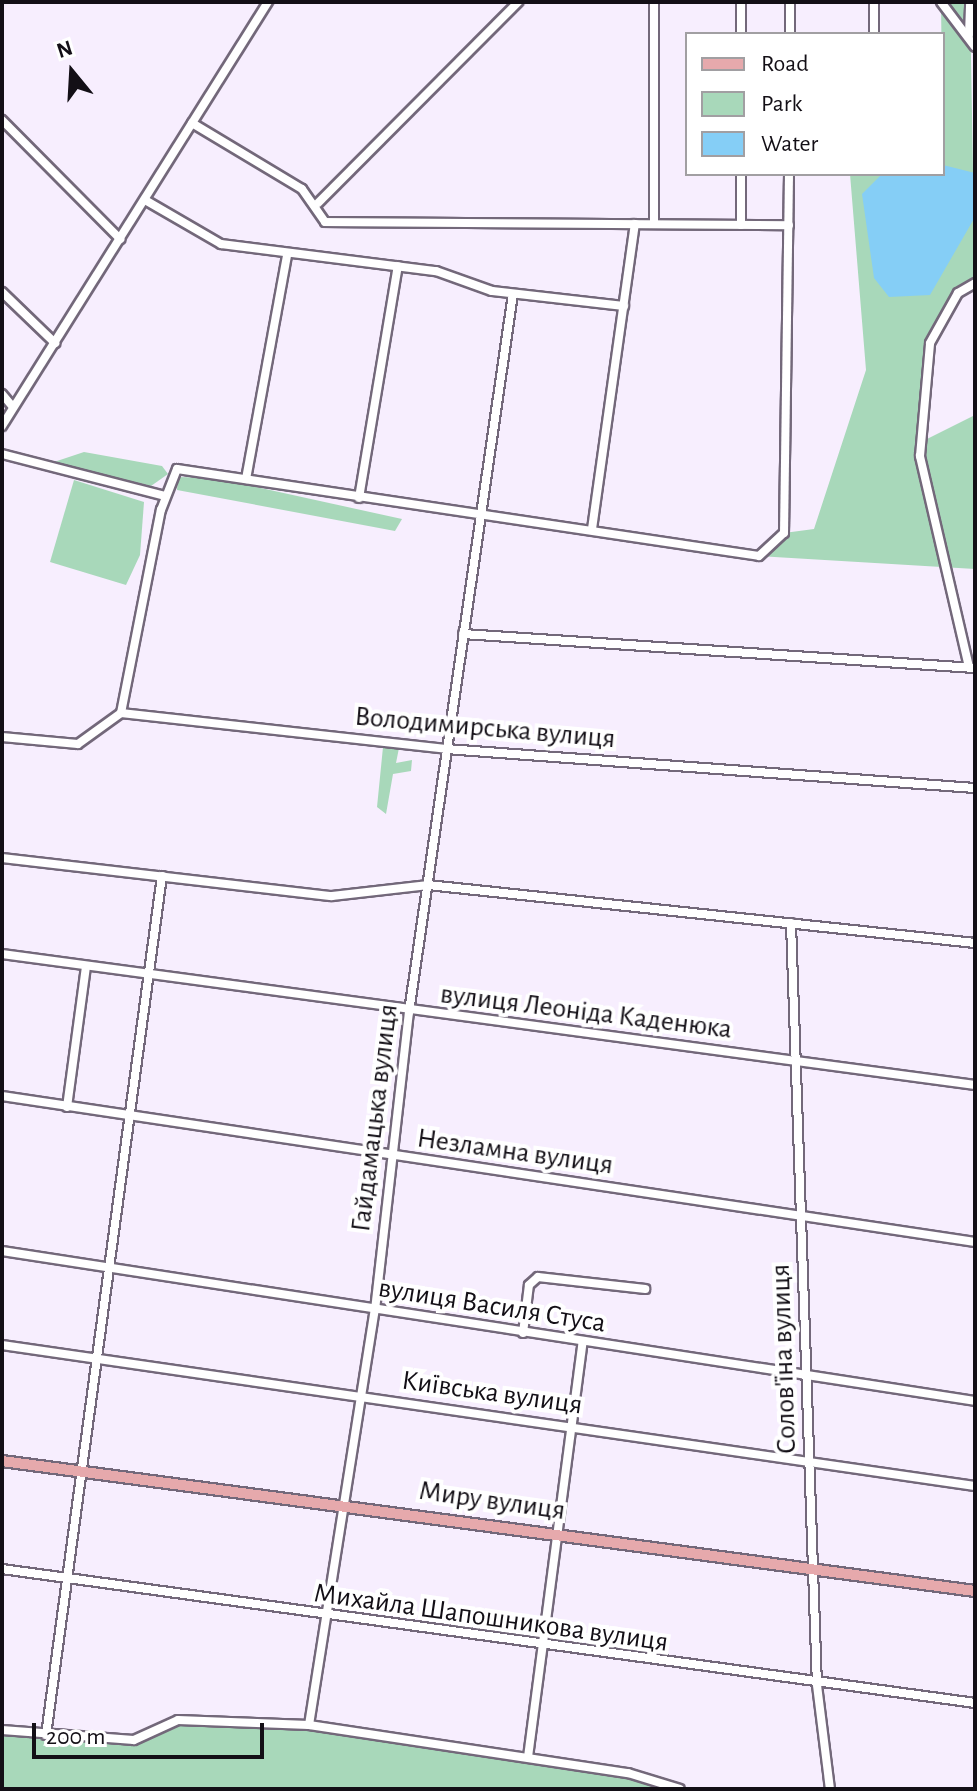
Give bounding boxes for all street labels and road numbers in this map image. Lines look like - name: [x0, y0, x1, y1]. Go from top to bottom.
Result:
- street label: Володимирська вулиця: [353, 700, 617, 756]
- street label: вулиця Леоніда Каденюка: [438, 977, 734, 1047]
- street label: Гайдамацька вулиця: [344, 1002, 406, 1234]
- street label: Незламна вулиця: [415, 1122, 615, 1182]
- street label: Солов'їна вулиця: [764, 1263, 804, 1455]
- street label: вулиця Василя Стуса: [376, 1271, 608, 1341]
- street label: Київська вулиця: [400, 1364, 584, 1422]
- street label: Миру вулиця: [417, 1474, 567, 1528]
- street label: Михайла Шапошникова вулиця: [312, 1576, 670, 1660]

